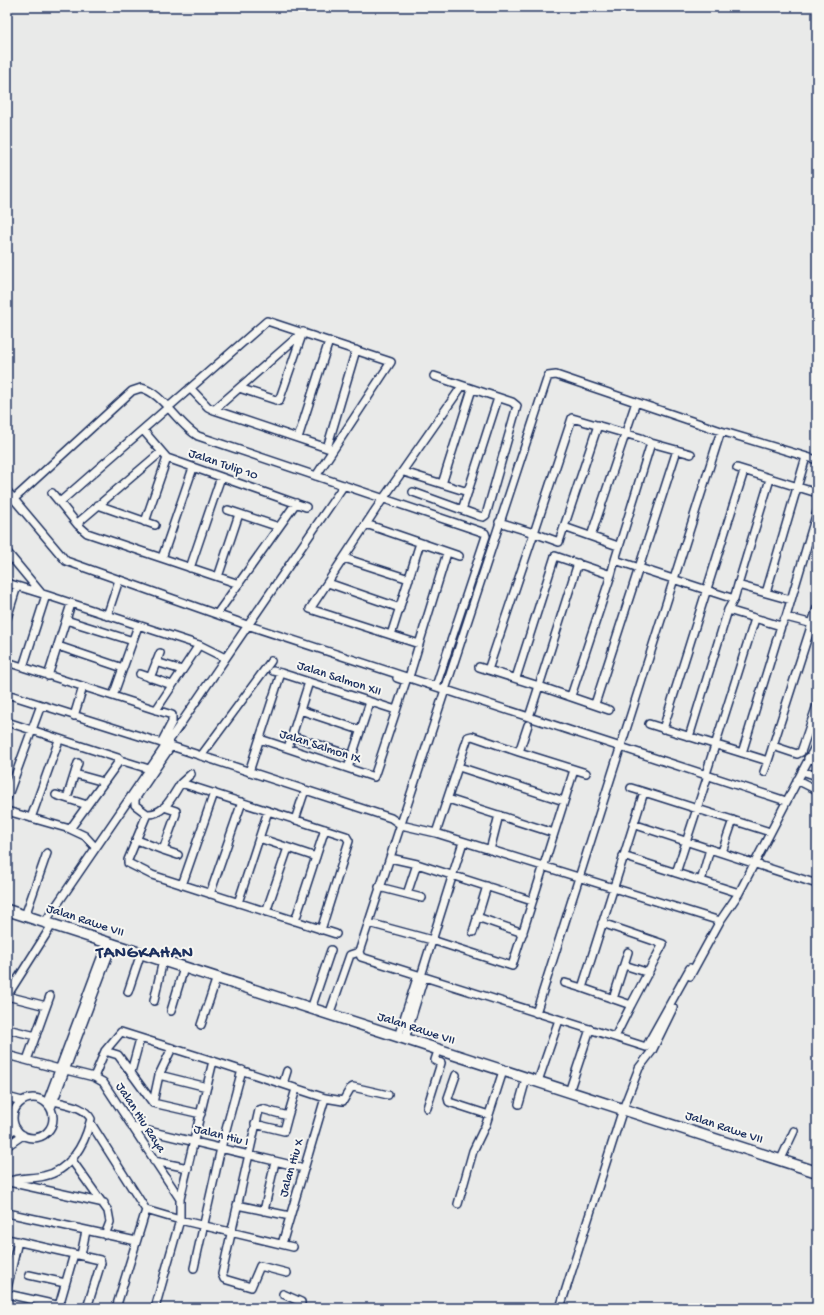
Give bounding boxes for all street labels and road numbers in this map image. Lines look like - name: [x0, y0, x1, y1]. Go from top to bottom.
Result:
- street label: Jalan Tulip 10: [186, 446, 260, 484]
- street label: Jalan Salmon XII: [295, 658, 383, 700]
- street label: Jalan Salmon IX: [277, 727, 364, 768]
- street label: Jalan Rawe VII: [44, 901, 126, 941]
- street label: Jalan Rawe VII: [375, 1009, 457, 1049]
- street label: Jalan Hiu Raya: [112, 1080, 169, 1156]
- street label: Jalan Rawe VII: [683, 1108, 765, 1148]
- street label: Jalan Hiu I: [192, 1122, 250, 1150]
- street label: Jalan Hiu X: [277, 1136, 308, 1199]

